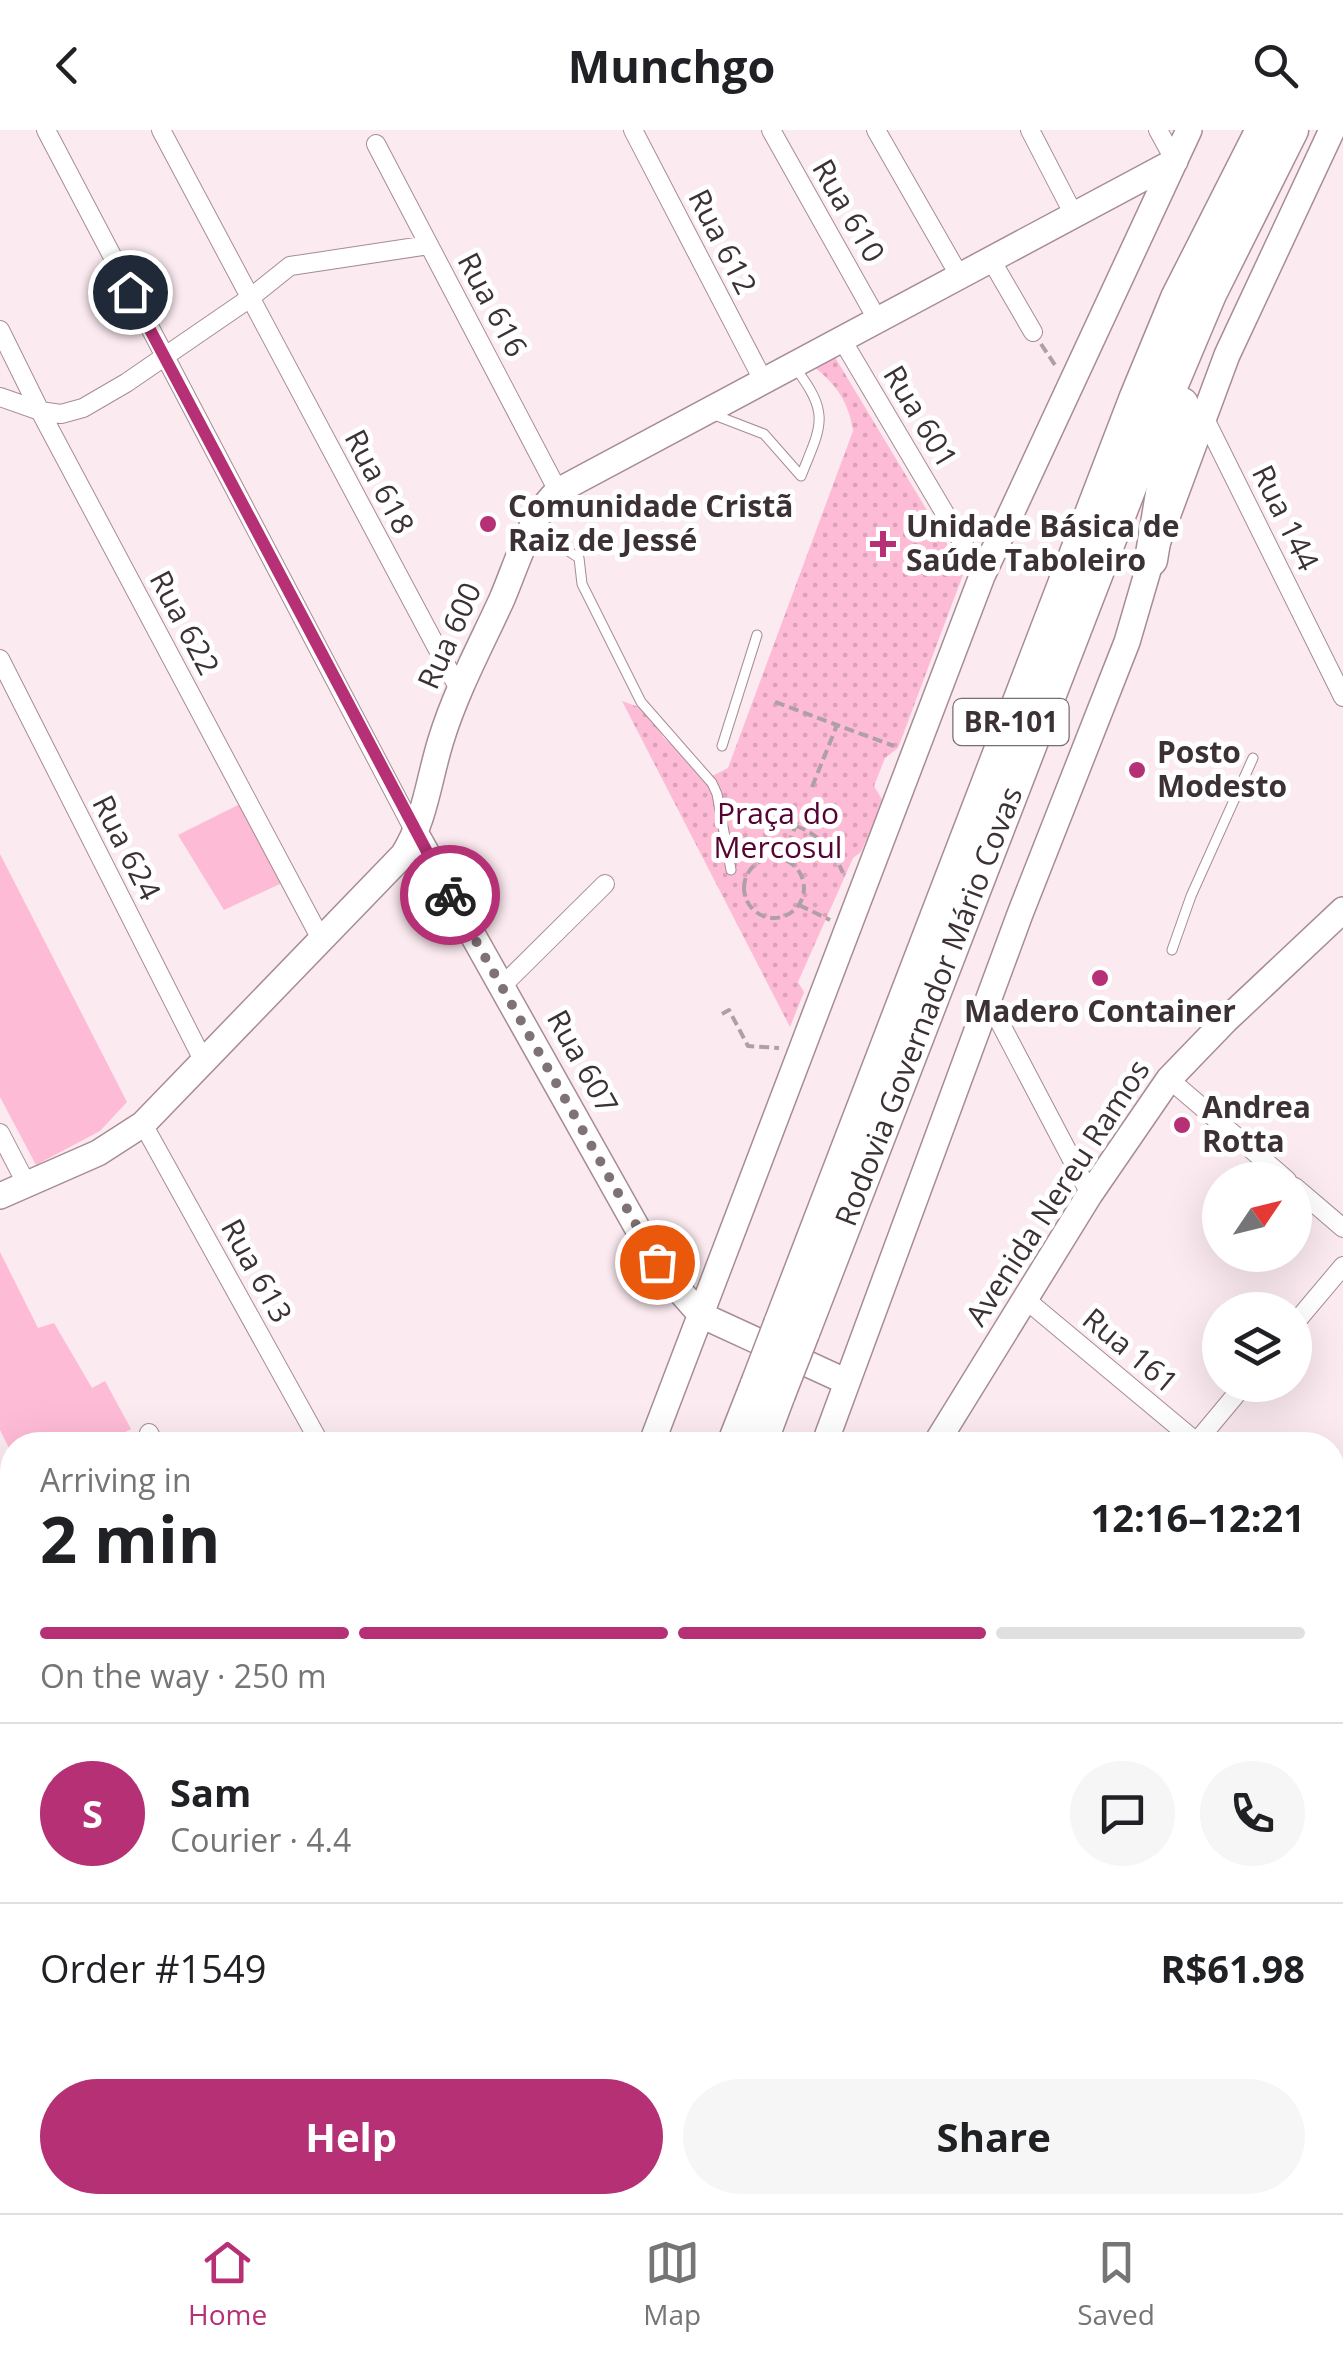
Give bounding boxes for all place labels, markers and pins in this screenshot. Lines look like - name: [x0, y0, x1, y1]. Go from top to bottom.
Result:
- pin: [88, 250, 173, 335]
- place label: Comunidade Cristã Raiz de Jessé: [508, 485, 793, 560]
- place label: Unidade Básica de Saúde Taboleiro: [906, 505, 1180, 580]
- marker: Comunidade Cristã Raiz de Jessé: [477, 513, 499, 535]
- marker: Unidade Básica de Saúde Taboleiro: [870, 531, 896, 557]
- place label: Posto Modesto: [1157, 731, 1287, 806]
- marker: Posto Modesto: [1126, 759, 1148, 781]
- marker: Madero Container: [1089, 967, 1111, 989]
- place label: Madero Container: [964, 990, 1236, 1031]
- place label: Andrea Rotta: [1202, 1086, 1311, 1161]
- marker: Andrea Rotta: [1171, 1114, 1193, 1136]
- pin: [615, 1220, 700, 1305]

